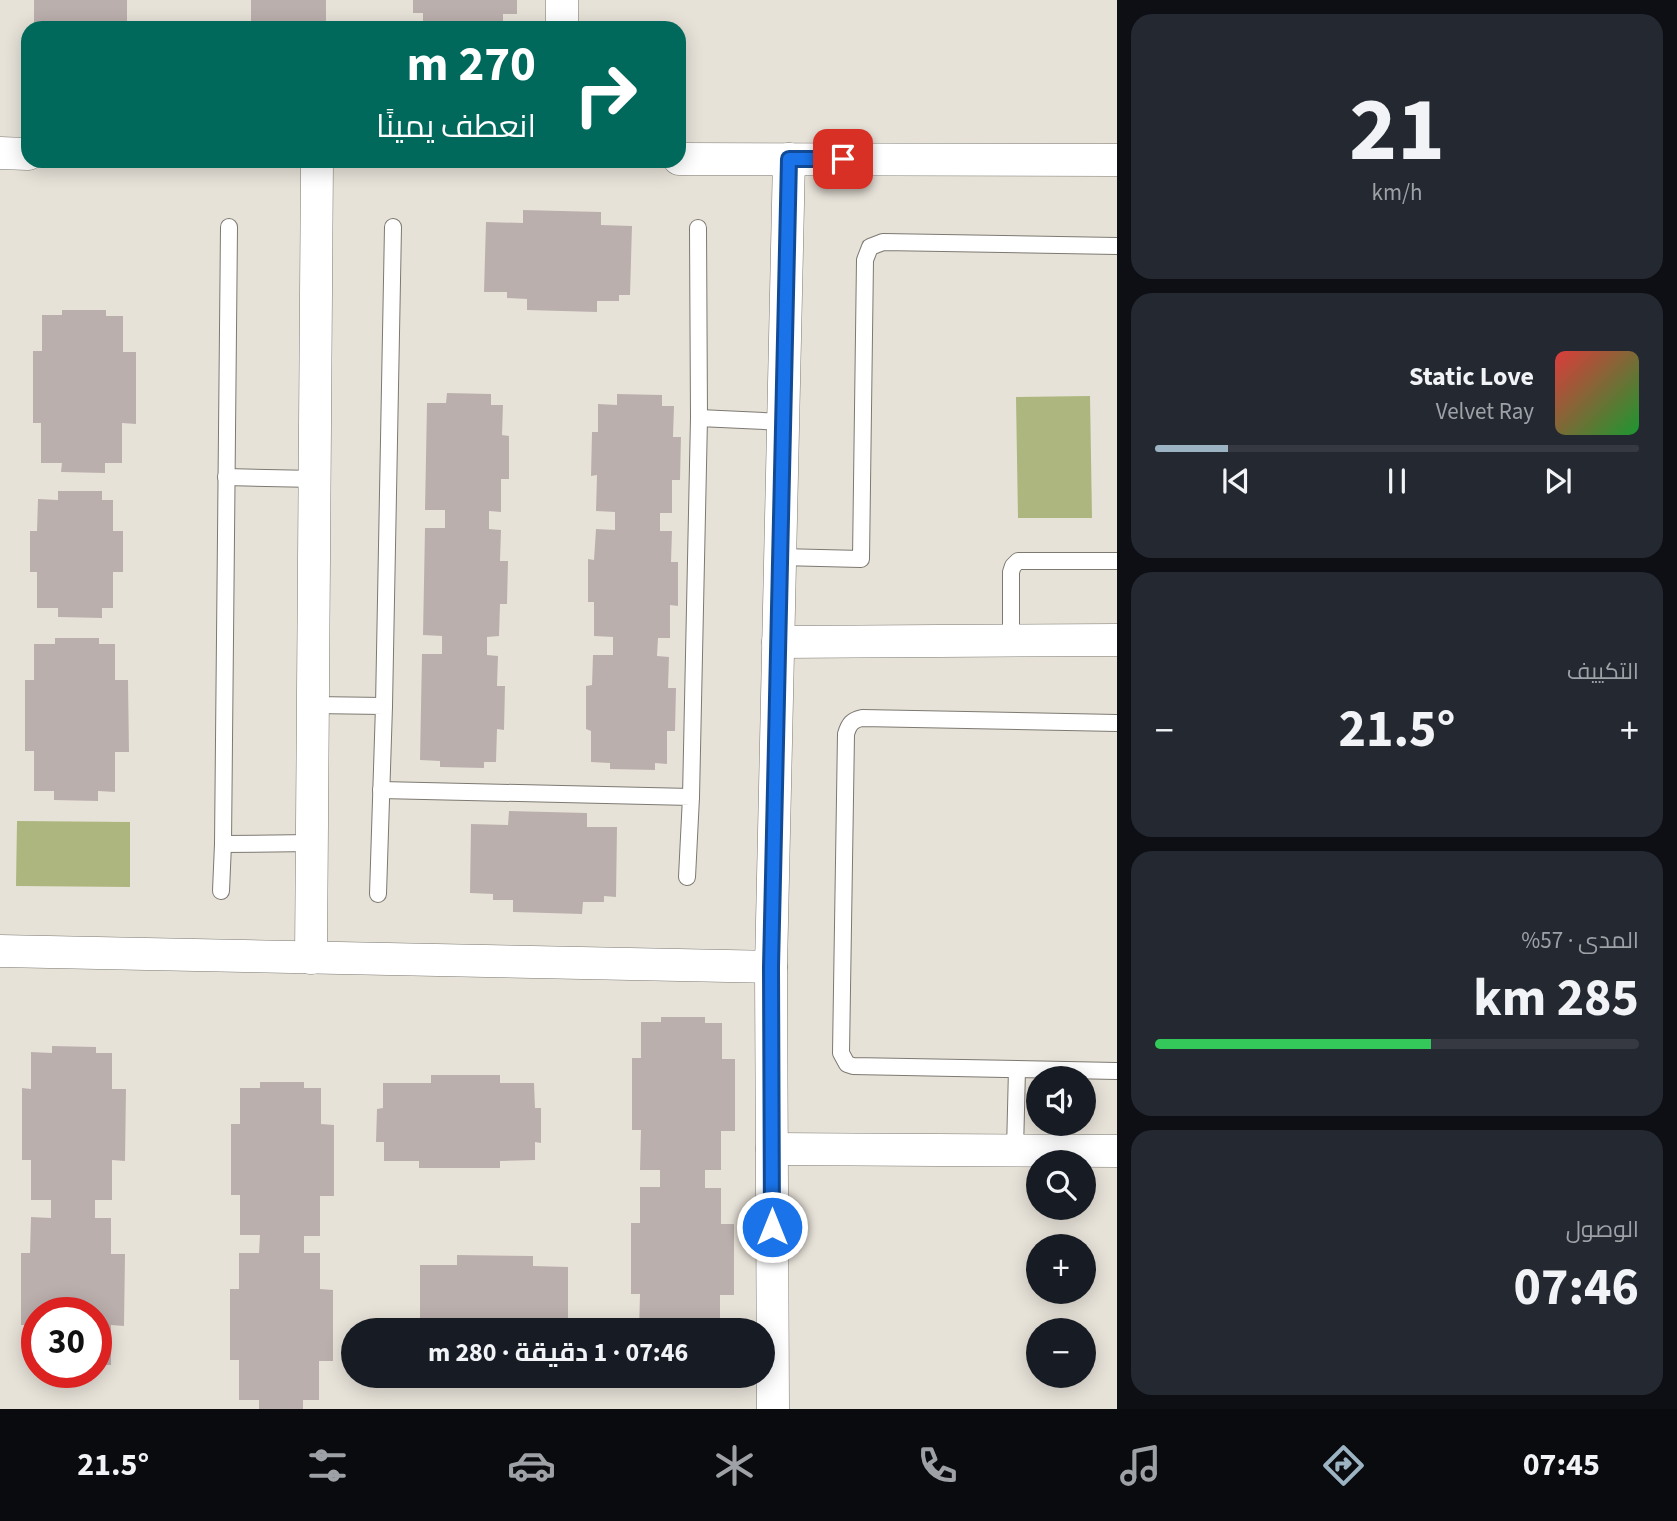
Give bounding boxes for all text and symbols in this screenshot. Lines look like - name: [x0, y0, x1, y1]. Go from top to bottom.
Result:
- text: 270 m: [407, 30, 536, 100]
- icon: right: [560, 49, 651, 140]
- text: 21: [1349, 66, 1445, 195]
- text: انعطف يمينًا: [376, 104, 536, 150]
- pin: [813, 129, 873, 189]
- icon: arrive: [824, 140, 862, 178]
- text: km/h: [1372, 176, 1423, 209]
- text: Static Love: [1409, 358, 1534, 395]
- text: Velvet Ray: [1436, 395, 1534, 428]
- icon: previous: [1217, 462, 1255, 500]
- icon: pause: [1378, 462, 1416, 500]
- icon: next: [1539, 462, 1577, 500]
- text: التكييف: [1567, 655, 1639, 688]
- text: 21.5°: [1339, 693, 1455, 767]
- text: −: [1155, 704, 1174, 758]
- text: +: [1620, 704, 1639, 758]
- text: المدى · 57%: [1521, 924, 1639, 957]
- text: 285 km: [1473, 962, 1639, 1036]
- map controls: [1026, 1066, 1096, 1388]
- button: sound: [1026, 1066, 1096, 1136]
- button: search: [1026, 1150, 1096, 1220]
- position arrow: [735, 1190, 809, 1264]
- text: الوصول: [1566, 1213, 1639, 1246]
- button: +: [1026, 1234, 1096, 1304]
- text: 07:46: [1514, 1251, 1639, 1325]
- speed limit sign: 30: [21, 1297, 112, 1388]
- button: −: [1026, 1318, 1096, 1388]
- text: 07:46 · 1 دقيقة · 280 m: [428, 1334, 688, 1371]
- icon: filters: [303, 1441, 352, 1490]
- icon: car: [507, 1441, 556, 1490]
- icon: climate: [710, 1441, 759, 1490]
- icon: phone: [913, 1441, 962, 1490]
- icon: music: [1116, 1441, 1165, 1490]
- icon: directions: [1319, 1441, 1368, 1490]
- text: 21.5°: [77, 1442, 149, 1488]
- text: 07:45: [1523, 1442, 1600, 1488]

